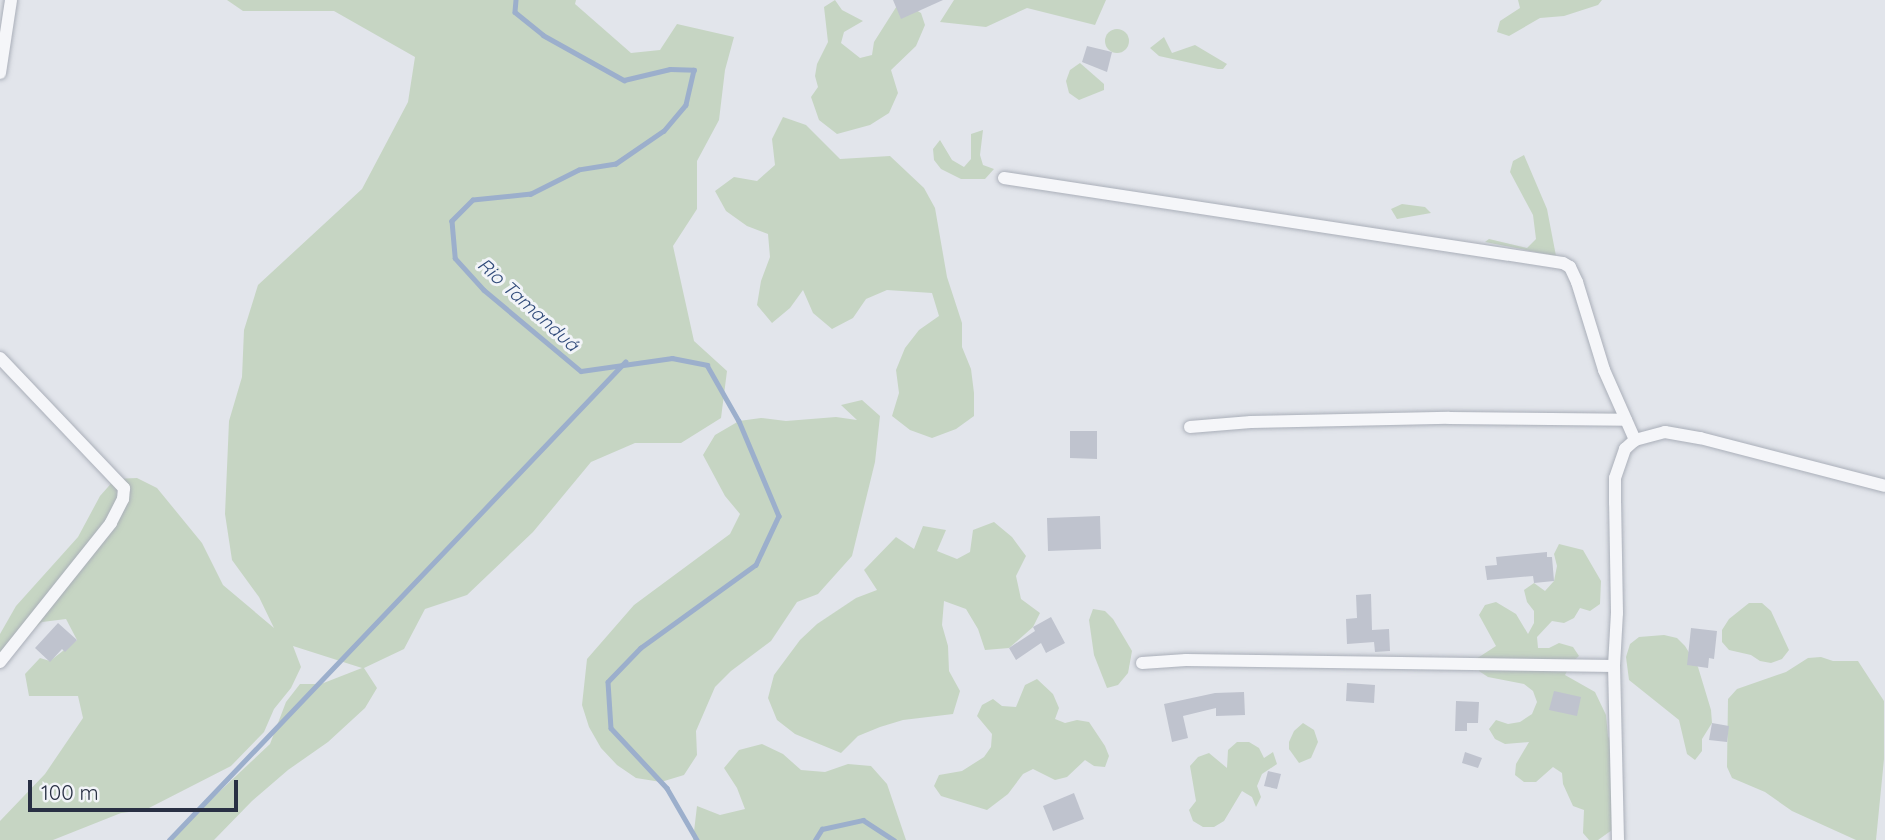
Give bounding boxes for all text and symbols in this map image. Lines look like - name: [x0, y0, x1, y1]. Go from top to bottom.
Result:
- water label: Rio Tamanduá: [473, 254, 583, 356]
- scale bar: [32, 766, 242, 810]
- text: 100 m: [41, 779, 99, 805]

